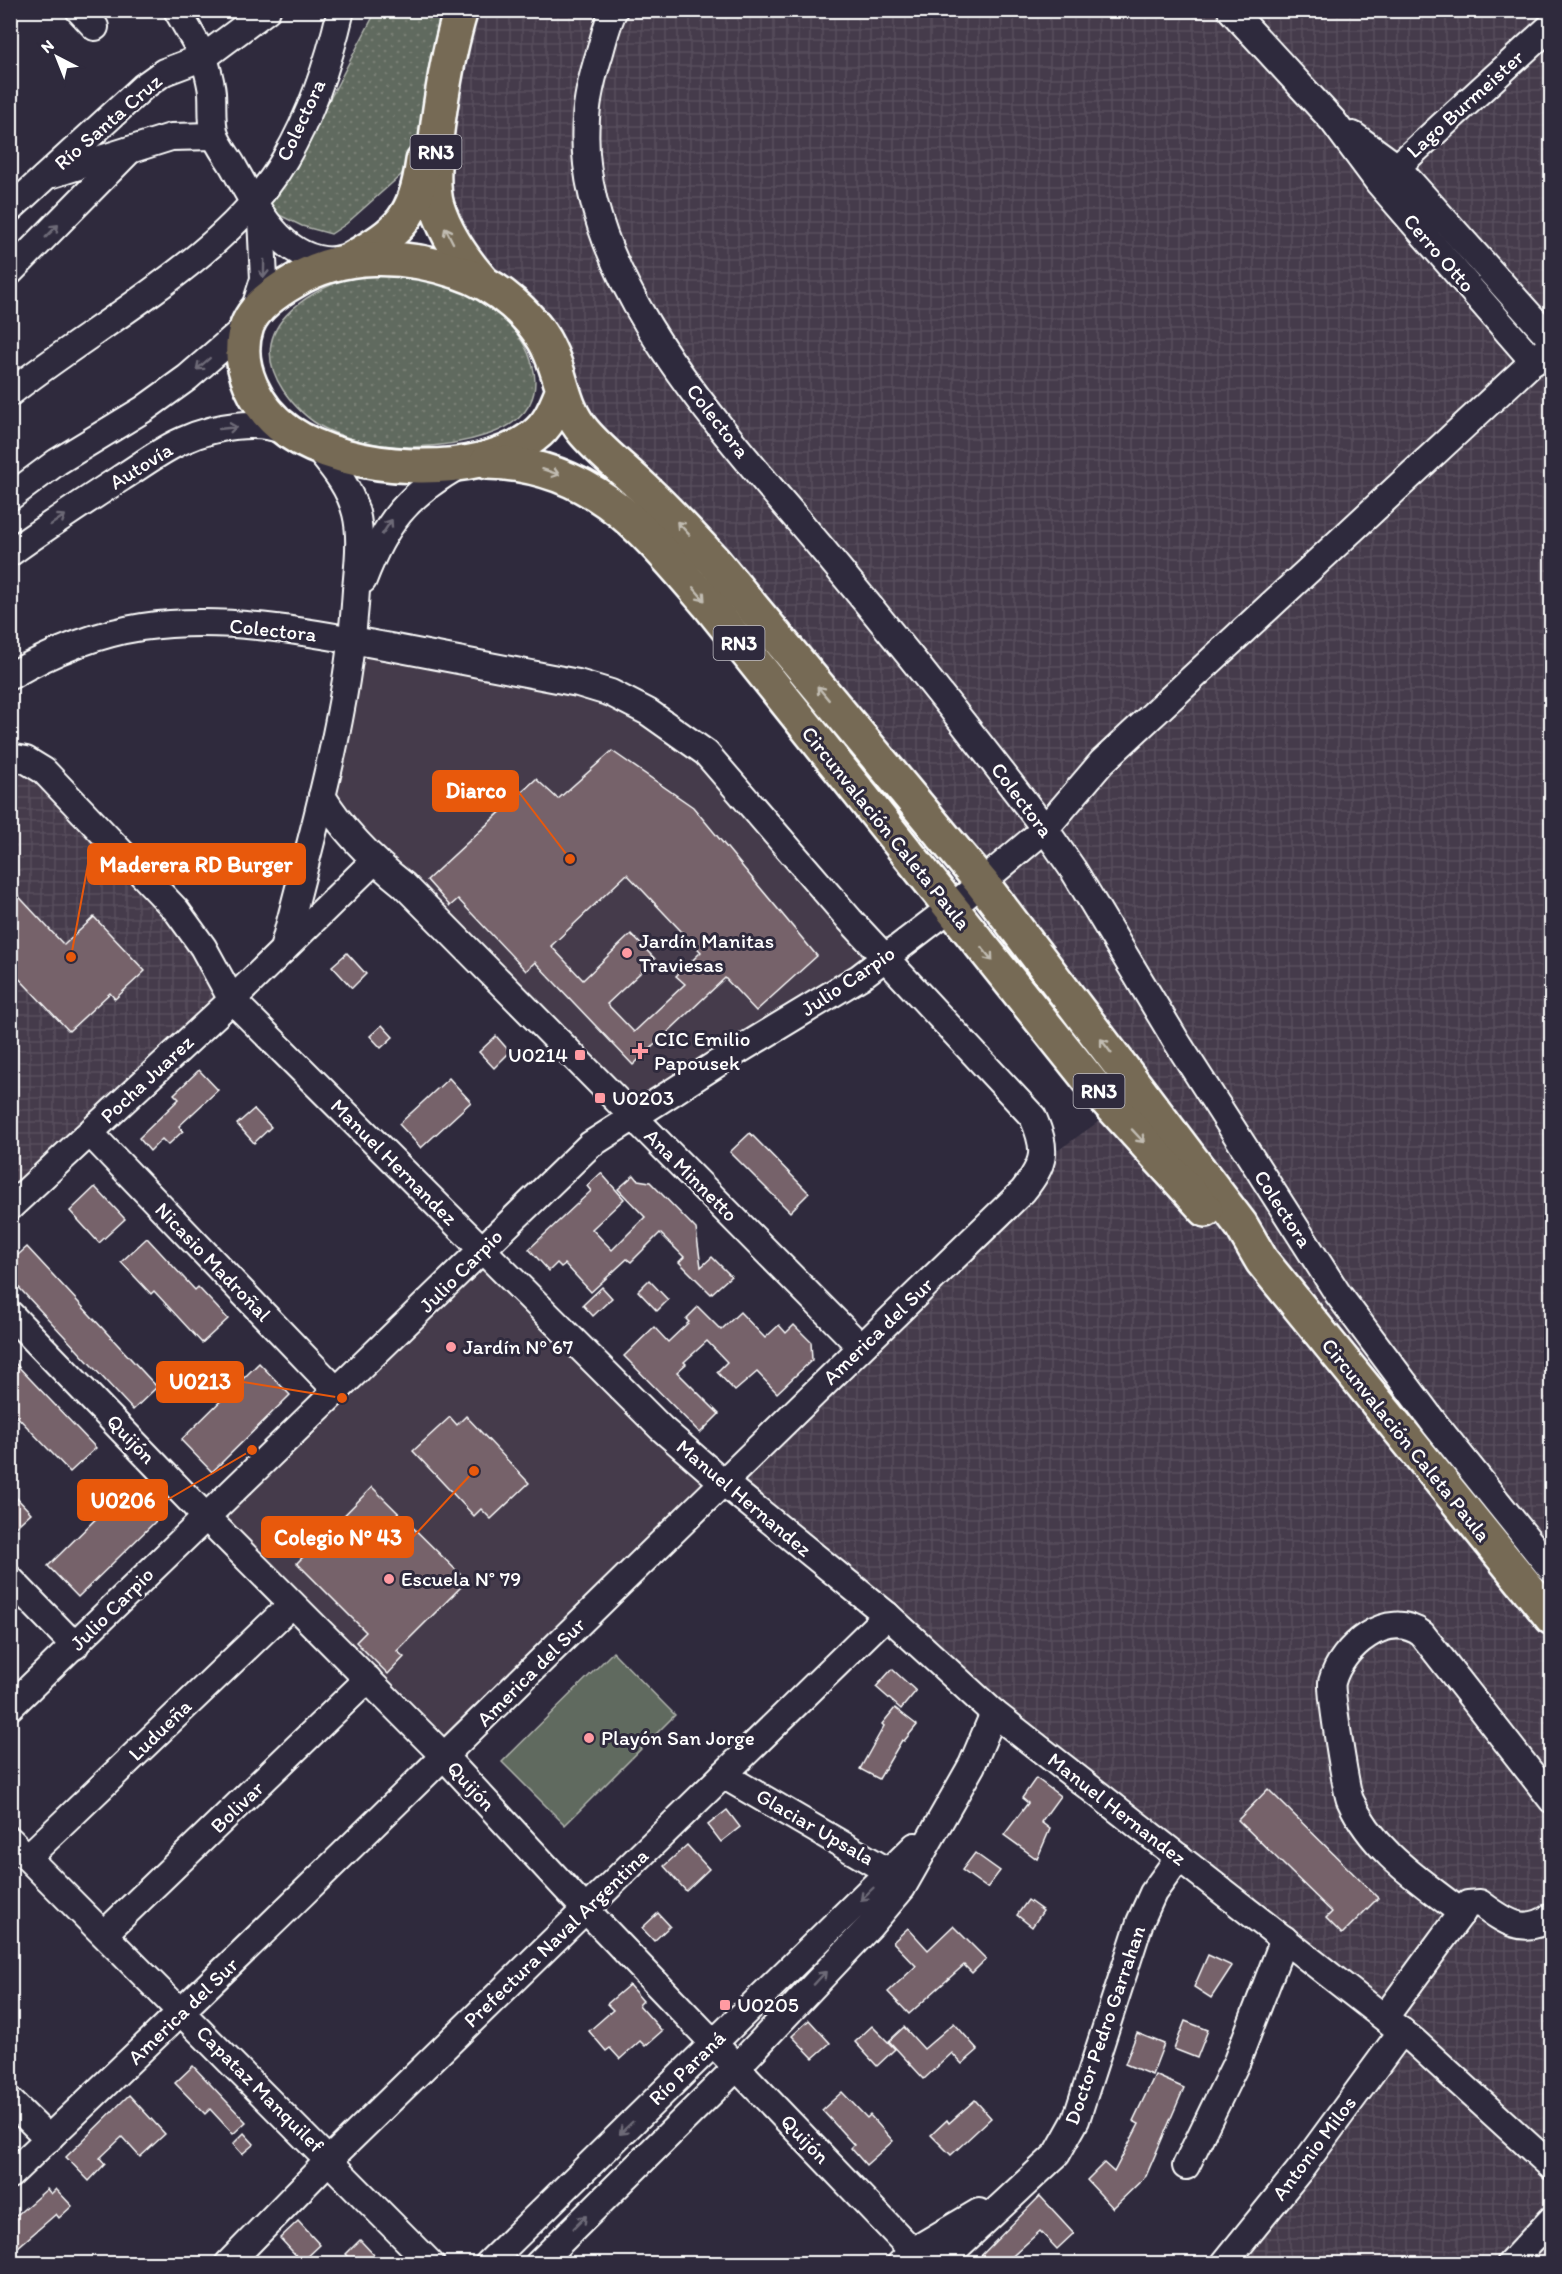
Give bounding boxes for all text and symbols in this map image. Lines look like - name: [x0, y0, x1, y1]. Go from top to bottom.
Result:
- north arrow: [27, 27, 87, 87]
- text: N: [37, 36, 58, 57]
- street label: Lago Burmeister: [1401, 44, 1529, 163]
- street label: Río Santa Cruz: [49, 68, 167, 175]
- street label: Colectora: [271, 75, 330, 165]
- road number: RN3: [410, 135, 462, 169]
- street label: Cerro Otto: [1398, 208, 1480, 297]
- one-way arrow: [44, 223, 59, 238]
- one-way arrow: [443, 226, 454, 244]
- one-way arrow: [258, 259, 269, 279]
- one-way arrow: [196, 357, 211, 371]
- street label: Colectora: [682, 378, 755, 463]
- one-way arrow: [218, 422, 238, 433]
- street label: Autovía: [105, 437, 177, 495]
- one-way arrow: [541, 467, 560, 478]
- one-way arrow: [50, 514, 66, 526]
- one-way arrow: [381, 519, 393, 536]
- one-way arrow: [676, 521, 690, 536]
- one-way arrow: [693, 586, 706, 602]
- street label: Colectora: [228, 612, 318, 647]
- road number: RN3: [714, 626, 764, 660]
- one-way arrow: [816, 686, 830, 701]
- street label: Circunvalación Caleta Paula: [797, 721, 976, 934]
- street label: Colectora: [986, 757, 1059, 842]
- callout: Diarco: [433, 771, 518, 811]
- text: Diarco: [446, 777, 506, 804]
- callout: Maderera RD Burger: [88, 844, 305, 884]
- text: Maderera RD Burger: [99, 851, 294, 878]
- place label: Jardín Manitas Traviesas: [639, 928, 774, 977]
- street label: Julio Carpio: [796, 940, 899, 1021]
- marker: Jardín Manitas Traviesas: [620, 946, 634, 960]
- one-way arrow: [980, 946, 993, 962]
- place label: CIC Emilio Papousek: [654, 1026, 750, 1075]
- street label: Pocha Juarez: [95, 1029, 199, 1128]
- one-way arrow: [1099, 1038, 1112, 1054]
- place label: U0214: [508, 1042, 568, 1067]
- marker: CIC Emilio Papousek: [631, 1042, 649, 1060]
- marker: U0214: [573, 1048, 587, 1062]
- road number: RN3: [1074, 1074, 1124, 1108]
- place label: U0203: [612, 1085, 674, 1110]
- marker: U0203: [593, 1091, 607, 1105]
- street label: Manuel Hernandez: [326, 1093, 463, 1230]
- street label: Ana Minnetto: [639, 1123, 743, 1227]
- one-way arrow: [1131, 1128, 1145, 1143]
- street label: Colectora: [1249, 1165, 1318, 1252]
- street label: Nicasio Madroñal: [150, 1197, 277, 1326]
- street label: Julio Carpio: [414, 1224, 508, 1318]
- street label: America del Sur: [817, 1271, 938, 1390]
- street label: Circunvalación Caleta Paula: [1317, 1333, 1496, 1546]
- place label: Jardín Nº 67: [463, 1334, 573, 1359]
- marker: Jardín Nº 67: [444, 1340, 458, 1354]
- callout: U0213: [157, 1362, 243, 1402]
- text: U0213: [169, 1368, 231, 1395]
- street label: Quijón: [102, 1409, 161, 1469]
- street label: Manuel Hernandez: [672, 1434, 817, 1562]
- callout: U0206: [78, 1480, 167, 1520]
- text: U0206: [91, 1487, 156, 1514]
- callout: Colegio Nº 43: [262, 1517, 413, 1557]
- text: Colegio Nº 43: [274, 1524, 402, 1551]
- street label: Julio Carpio: [65, 1562, 159, 1656]
- place label: Escuela N° 79: [401, 1566, 521, 1591]
- marker: Escuela N° 79: [382, 1572, 396, 1586]
- street label: America del Sur: [471, 1612, 591, 1731]
- street label: Ludueña: [123, 1694, 196, 1766]
- place label: Playón San Jorge: [601, 1725, 755, 1750]
- marker: Playón San Jorge: [582, 1731, 596, 1745]
- street label: Manuel Hernandez: [1043, 1747, 1192, 1871]
- street label: Quijón: [442, 1755, 501, 1816]
- street label: Bolivar: [205, 1775, 269, 1838]
- street label: Glaciar Upsala: [752, 1783, 879, 1870]
- street label: Prefectura Naval Argentina: [458, 1843, 653, 2032]
- one-way arrow: [860, 1886, 875, 1901]
- street label: Doctor Pedro Garrahan: [1059, 1922, 1150, 2128]
- street label: America del Sur: [122, 1951, 243, 2070]
- one-way arrow: [813, 1971, 827, 1986]
- place label: U0205: [737, 1992, 799, 2017]
- marker: U0205: [718, 1998, 732, 2012]
- street label: Capataz Manquilef: [191, 2020, 329, 2158]
- street label: Río Paraná: [643, 2025, 730, 2110]
- street label: Antonio Milos: [1266, 2090, 1361, 2205]
- street label: Quijón: [776, 2109, 835, 2169]
- one-way arrow: [619, 2120, 634, 2135]
- one-way arrow: [572, 2215, 587, 2230]

